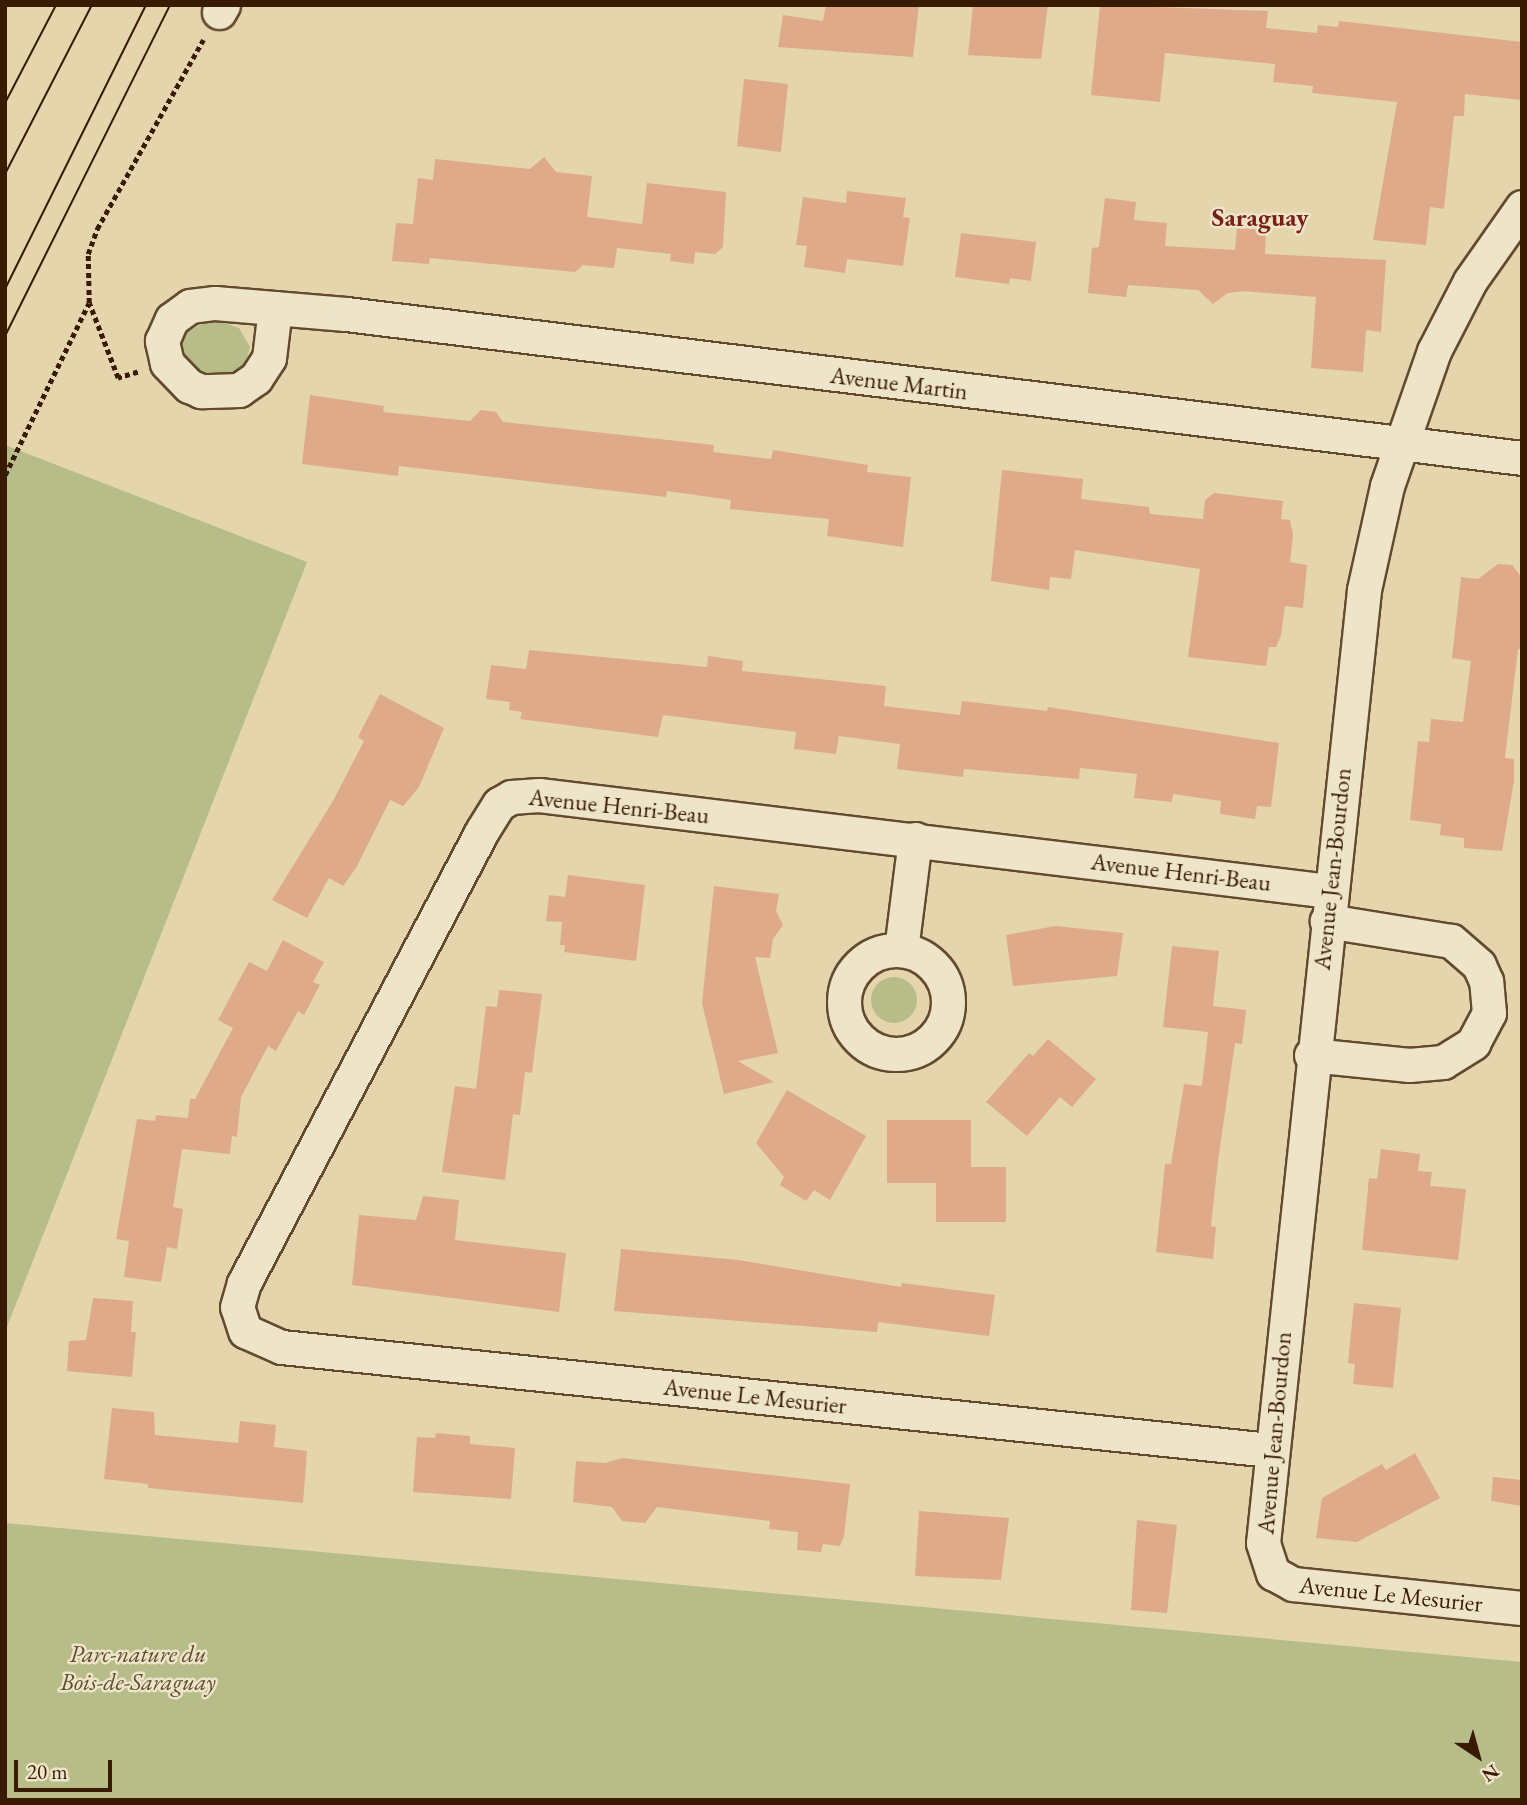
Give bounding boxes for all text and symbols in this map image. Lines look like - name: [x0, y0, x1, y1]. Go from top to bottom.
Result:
- district label: Saraguay: [1212, 202, 1308, 234]
- street label: Avenue Martin: [829, 360, 969, 406]
- street label: Avenue Jean-Bourdon: [1307, 766, 1357, 972]
- street label: Avenue Henri-Beau: [527, 782, 711, 830]
- street label: Avenue Henri-Beau: [1089, 847, 1273, 897]
- street label: Avenue Jean-Bourdon: [1251, 1330, 1297, 1536]
- street label: Avenue Le Mesurier: [662, 1372, 848, 1420]
- street label: Avenue Le Mesurier: [1298, 1570, 1484, 1618]
- park label: Parc-nature du Bois-de-Saraguay: [60, 1640, 216, 1696]
- north arrow: [1443, 1721, 1513, 1791]
- scale bar: [18, 1745, 116, 1789]
- text: 20 m: [27, 1758, 68, 1785]
- text: N: [1477, 1759, 1504, 1788]

